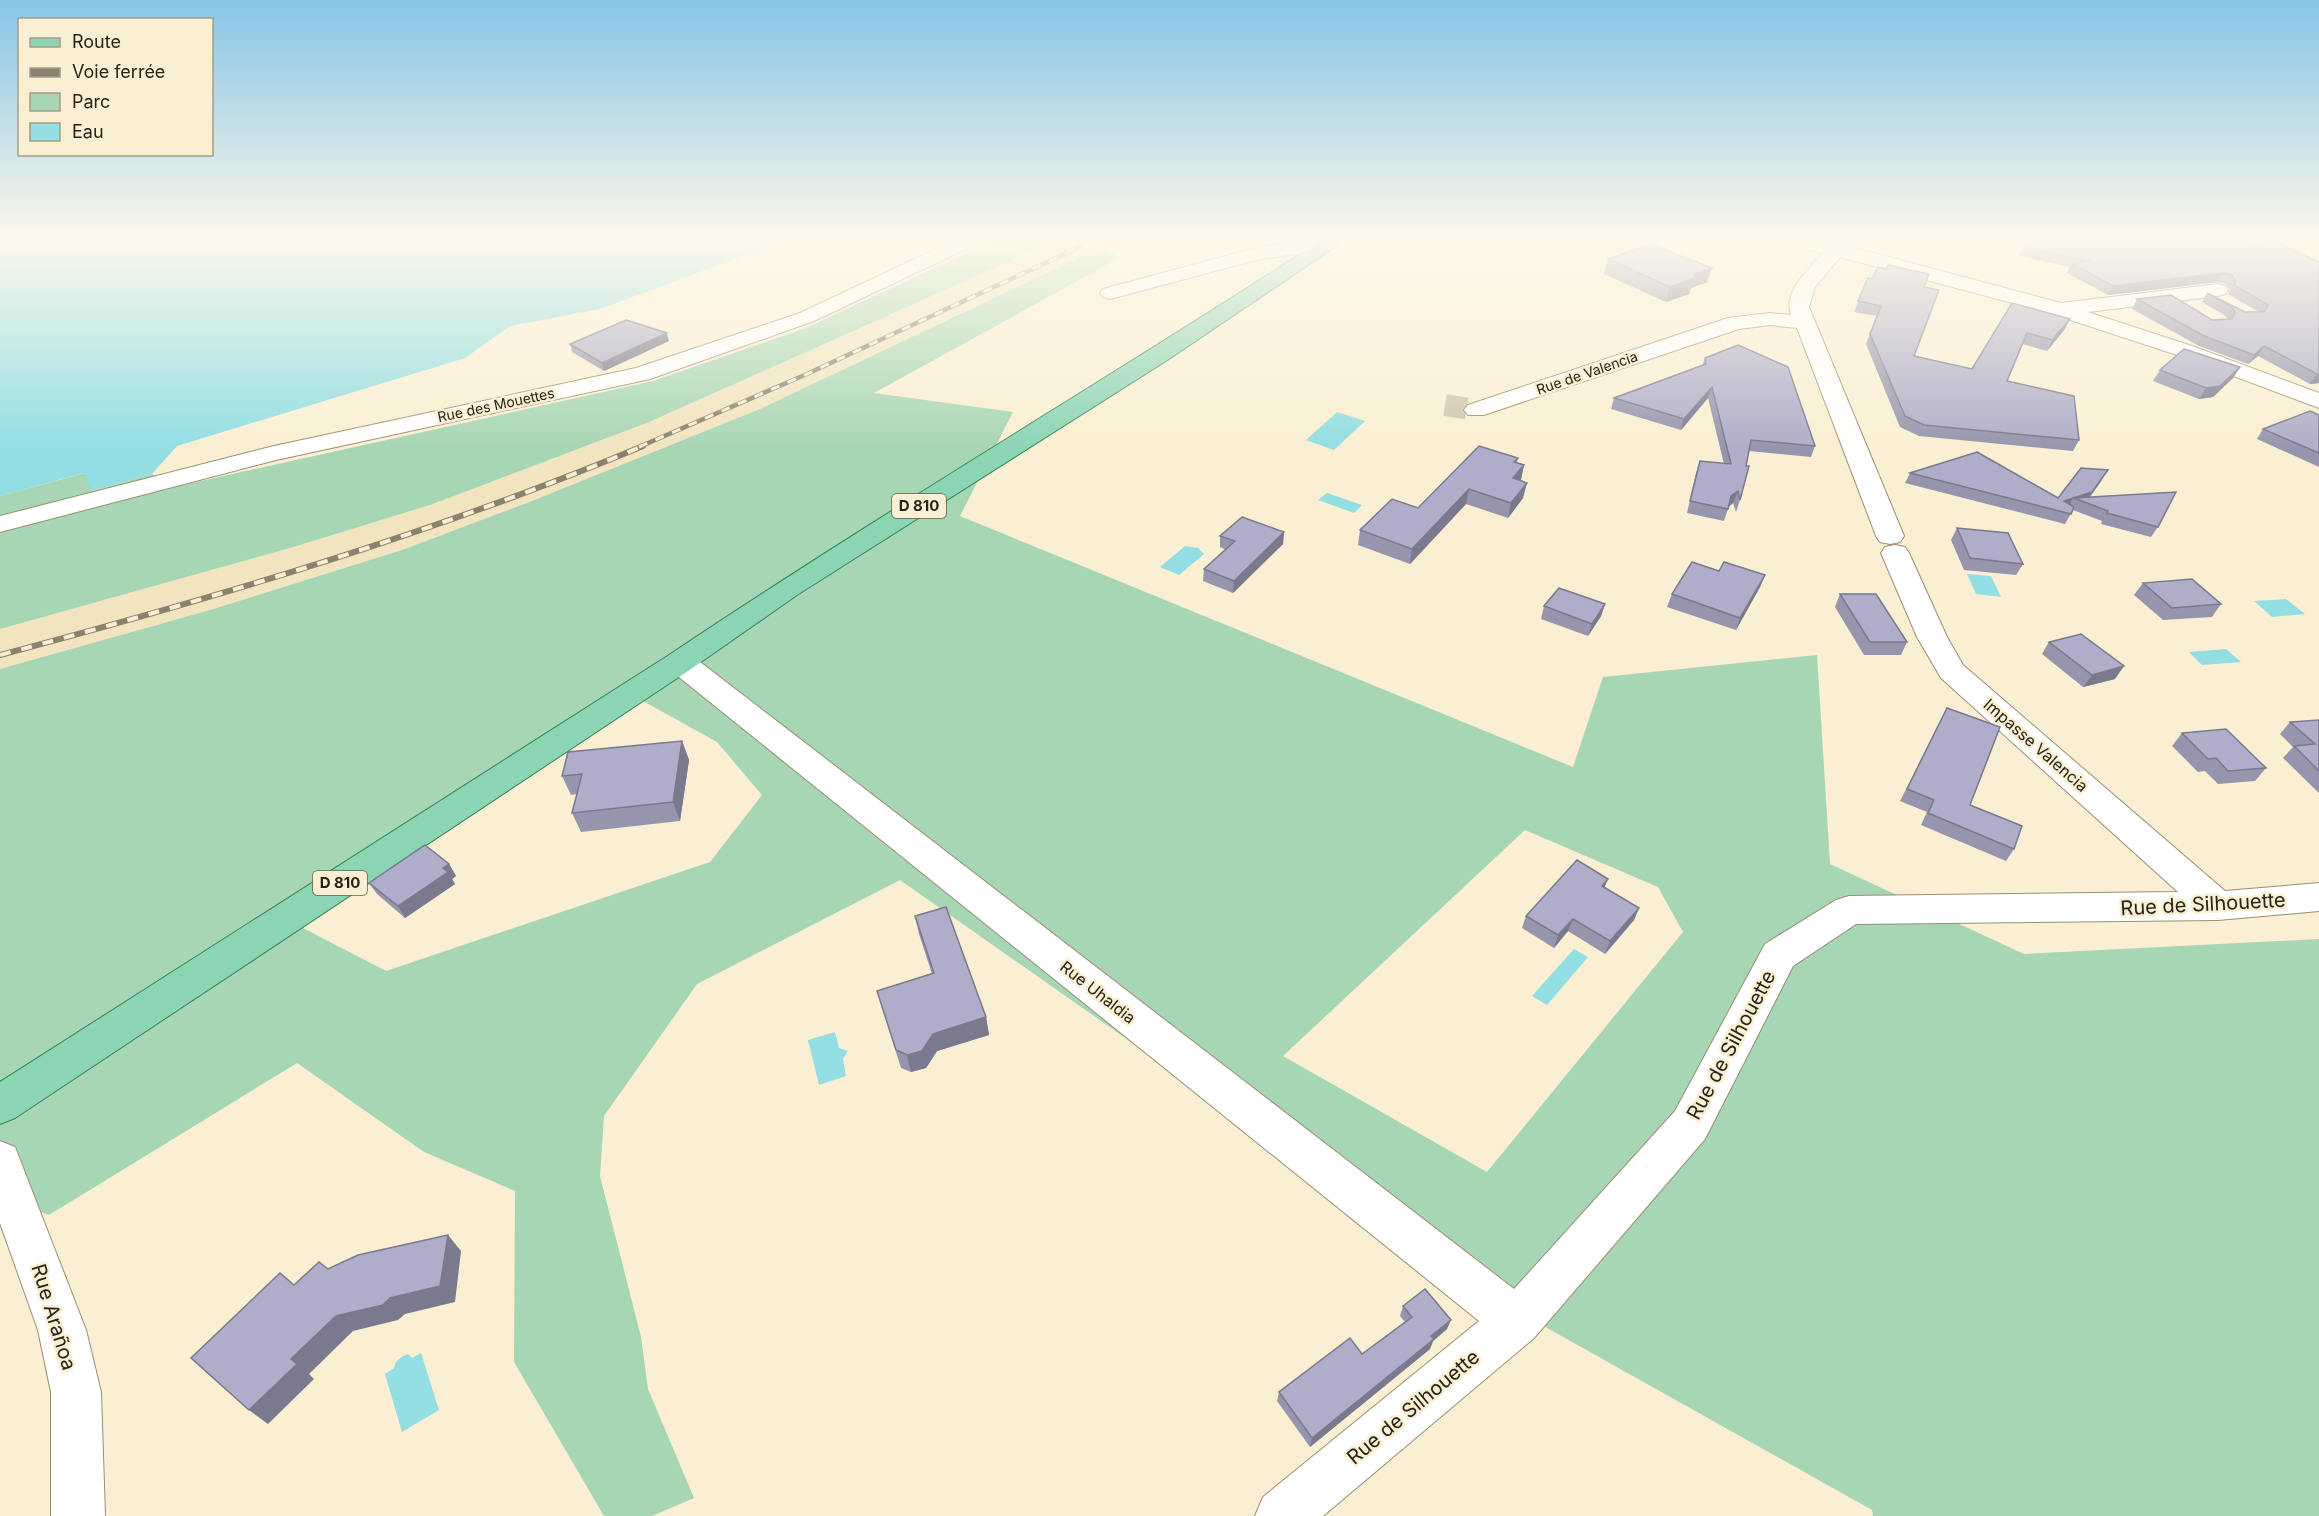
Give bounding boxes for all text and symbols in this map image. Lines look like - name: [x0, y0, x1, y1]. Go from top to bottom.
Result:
- legend: [18, 18, 213, 156]
- text: Route: [72, 31, 121, 52]
- text: Voie ferrée: [72, 61, 165, 82]
- text: Parc: [72, 91, 110, 112]
- text: Eau: [72, 121, 104, 142]
- street label: Rue de Valencia: [1534, 347, 1640, 398]
- street label: Rue des Mouettes: [436, 384, 556, 425]
- road number: D 810: [892, 494, 946, 518]
- street label: Impasse Valencia: [1980, 694, 2092, 796]
- road number: D 810: [313, 871, 367, 895]
- street label: Rue de Silhouette: [2120, 888, 2286, 920]
- street label: Rue Uhaldia: [1056, 956, 1140, 1028]
- street label: Rue de Silhouette: [1682, 966, 1780, 1124]
- street label: Rue Arañoa: [26, 1261, 82, 1373]
- street label: Rue de Silhouette: [1342, 1345, 1484, 1469]

